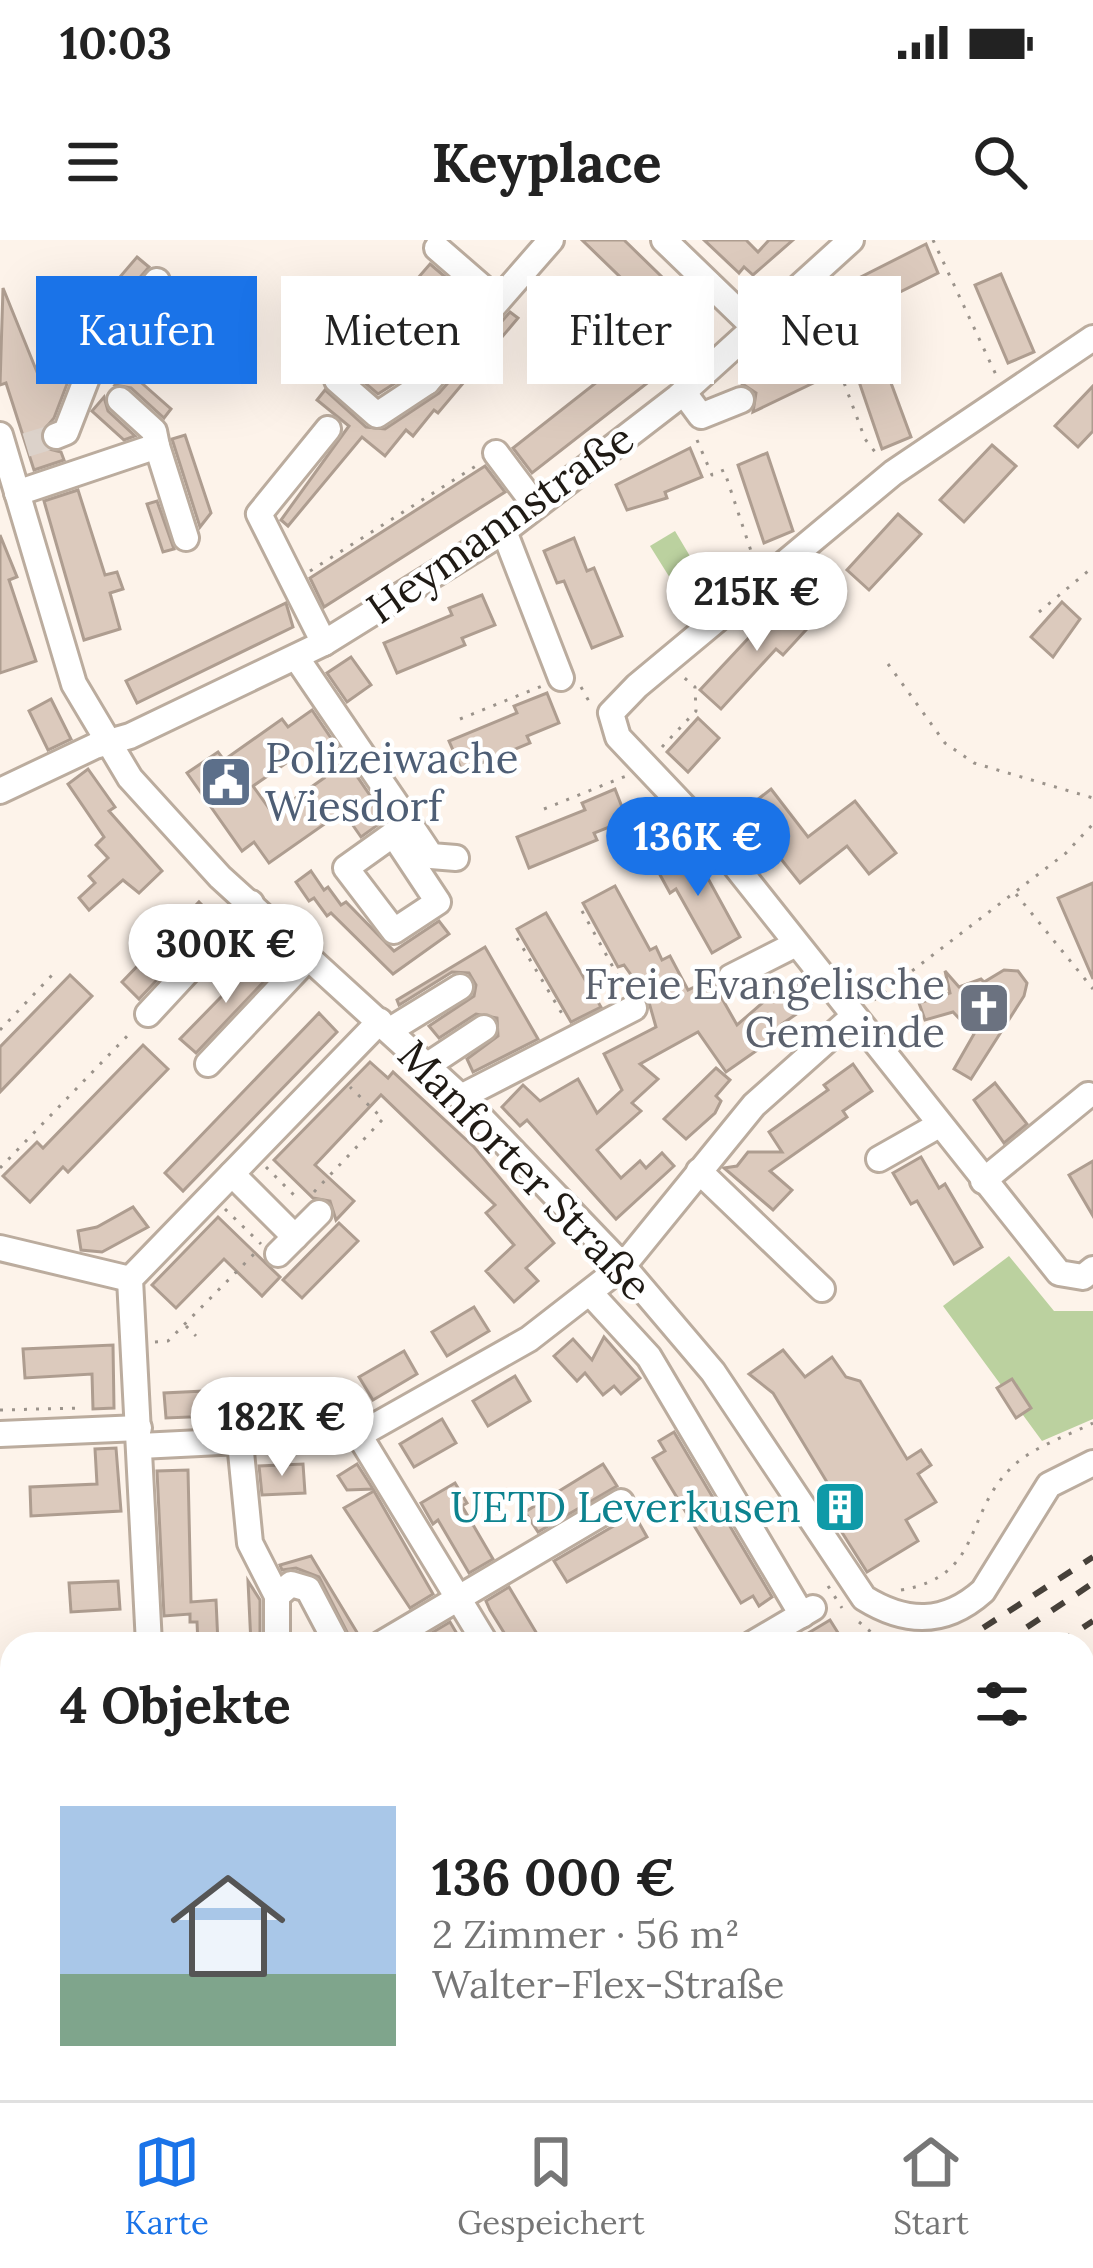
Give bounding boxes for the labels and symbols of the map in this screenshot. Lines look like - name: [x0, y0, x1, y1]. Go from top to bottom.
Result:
- street label: Heymannstraße: [356, 411, 644, 635]
- pin: 215K €: [659, 552, 855, 654]
- place label: Polizeiwache Wiesdorf: [265, 731, 519, 833]
- public building icon: Polizeiwache Wiesdorf: [198, 754, 254, 810]
- pin: 136K €: [600, 797, 796, 899]
- pin: 300K €: [128, 904, 324, 1006]
- place label: Freie Evangelische Gemeinde: [584, 957, 945, 1059]
- church icon: Freie Evangelische Gemeinde: [956, 980, 1012, 1036]
- street label: Manforter Straße: [387, 1028, 663, 1312]
- pin: 182K €: [184, 1377, 380, 1479]
- building icon: UETD Leverkusen: [812, 1479, 868, 1535]
- place label: UETD Leverkusen: [450, 1480, 801, 1534]

